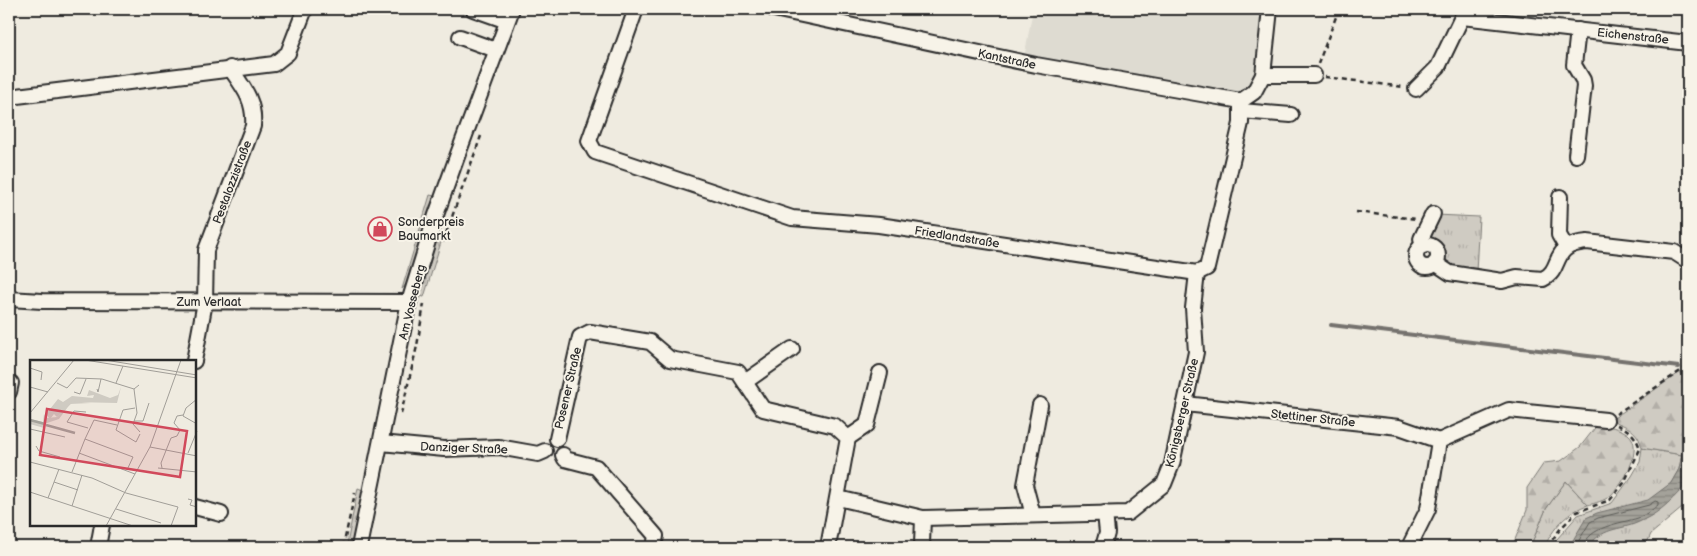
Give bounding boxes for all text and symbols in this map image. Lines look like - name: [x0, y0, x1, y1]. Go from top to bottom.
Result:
- street label: Eichenstraße: [1596, 25, 1670, 48]
- street label: Kantstraße: [976, 46, 1037, 73]
- street label: Pestalozzistraße: [210, 138, 255, 226]
- place label: Sonderpreis Baumarkt: [398, 215, 464, 244]
- shop icon: Sonderpreis Baumarkt: [367, 216, 393, 242]
- street label: Friedlandstraße: [913, 223, 1000, 252]
- street label: Am Vosseberg: [396, 263, 429, 341]
- street label: Zum Verlaat: [176, 295, 241, 310]
- street label: Posener Straße: [552, 346, 585, 431]
- street label: Königsberger Straße: [1163, 357, 1202, 469]
- inset map: [30, 360, 196, 526]
- street label: Stettiner Straße: [1270, 407, 1356, 430]
- street label: Danziger Straße: [420, 439, 508, 458]

